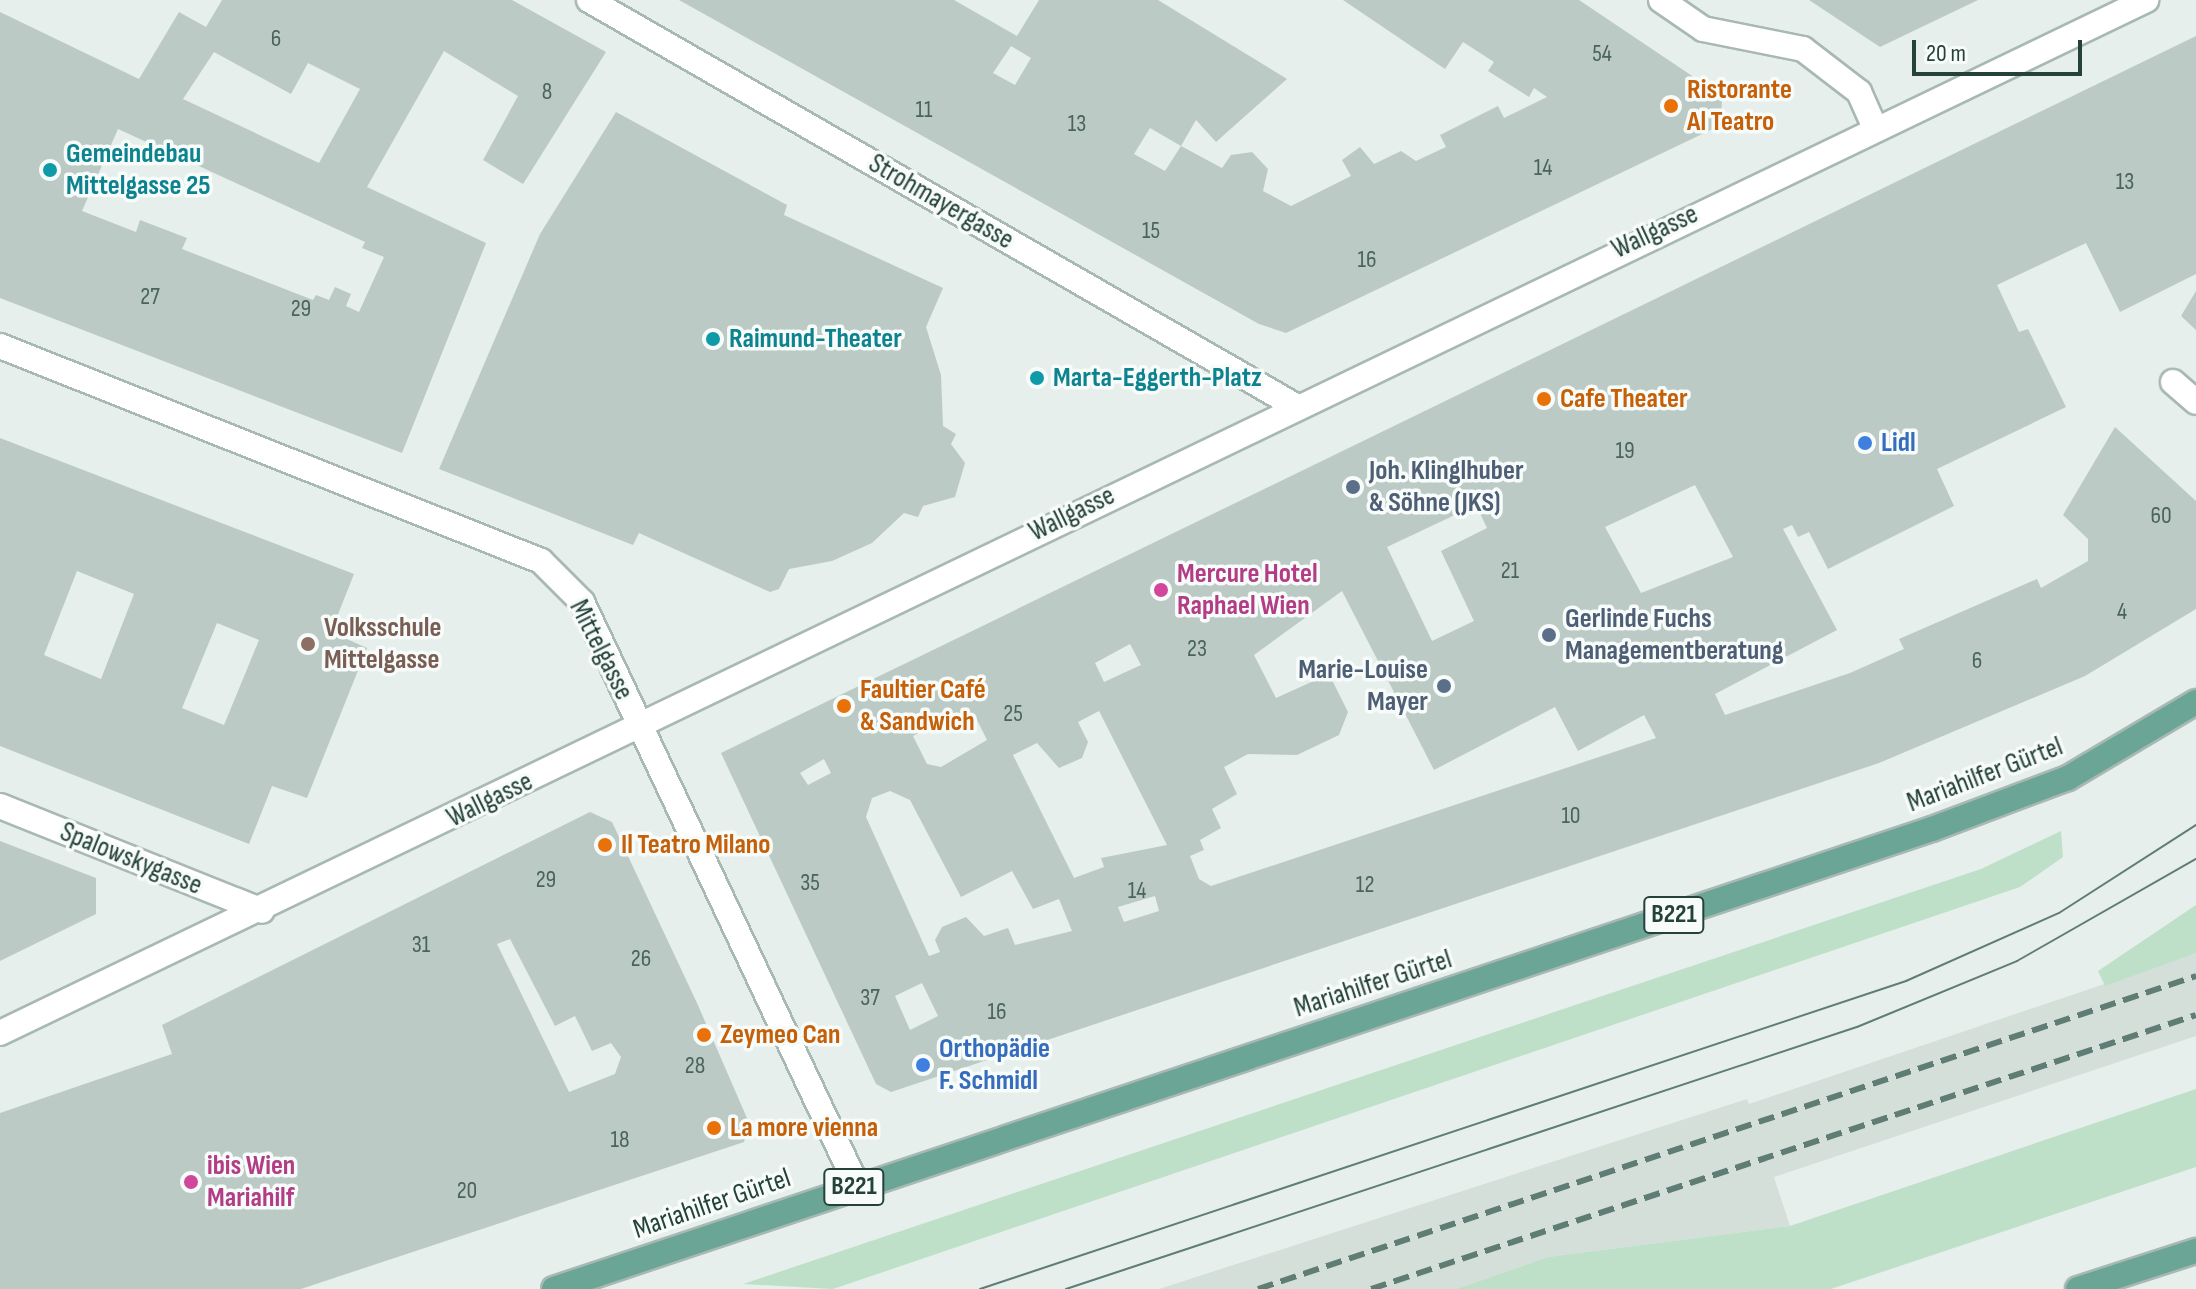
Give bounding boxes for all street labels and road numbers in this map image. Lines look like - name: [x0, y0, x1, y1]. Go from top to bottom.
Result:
- street label: Strohmayergasse: [862, 147, 1020, 257]
- street label: Wallgasse: [1607, 197, 1703, 267]
- street label: Wallgasse: [1024, 479, 1120, 549]
- street label: Mittelgasse: [562, 594, 640, 706]
- street label: Mariahilfer Gürtel: [1902, 730, 2068, 820]
- street label: Wallgasse: [442, 765, 538, 835]
- street label: Spalowskygasse: [55, 815, 207, 903]
- road number: B221: [1642, 893, 1706, 937]
- street label: Mariahilfer Gürtel: [1290, 943, 1456, 1025]
- street label: Mariahilfer Gürtel: [629, 1161, 795, 1247]
- road number: B221: [822, 1165, 886, 1209]

